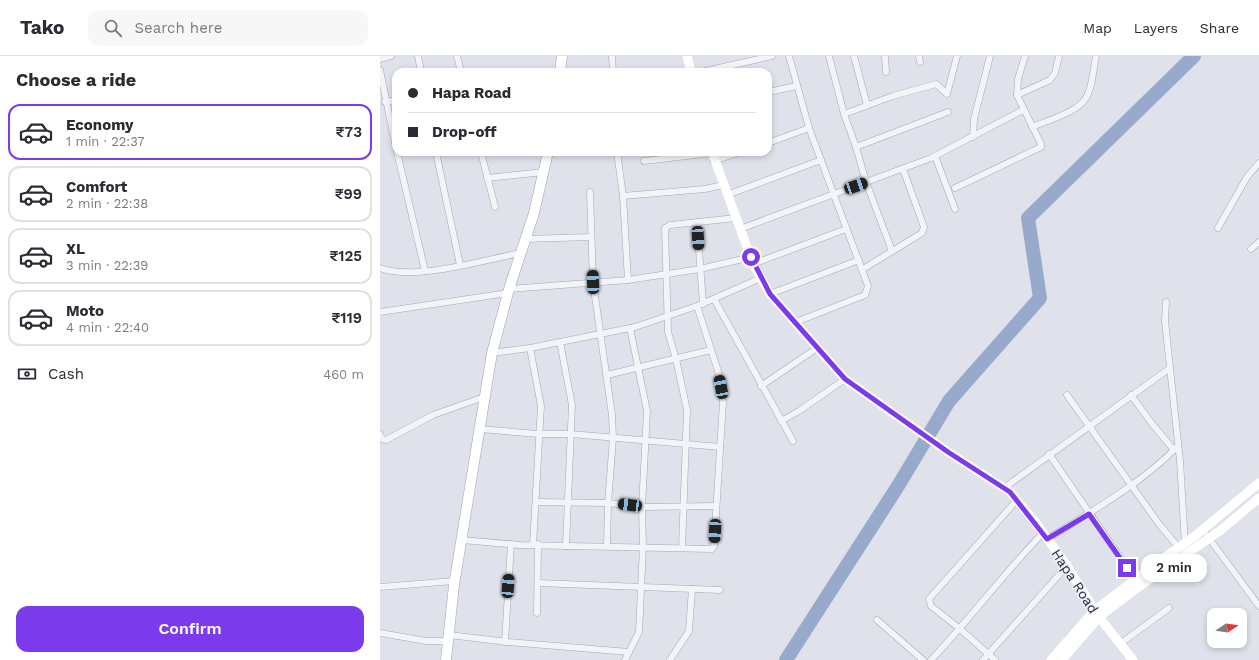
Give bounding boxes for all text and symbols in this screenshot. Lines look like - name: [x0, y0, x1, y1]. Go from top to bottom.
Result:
- search box: [88, 10, 368, 46]
- text: Tako: [20, 16, 64, 39]
- icon: search: [102, 17, 124, 39]
- text: Search here: [134, 19, 222, 37]
- text: Map: [1083, 20, 1112, 36]
- text: Layers: [1134, 20, 1178, 36]
- text: Share: [1200, 20, 1239, 36]
- text: Choose a ride: [16, 69, 136, 90]
- text: Hapa Road: [432, 84, 511, 102]
- icon: car: [18, 114, 54, 150]
- text: Economy: [66, 116, 133, 134]
- text: ₹73: [336, 123, 362, 141]
- text: Drop-off: [432, 123, 497, 141]
- text: 1 min · 22:37: [66, 134, 145, 149]
- icon: car: [18, 176, 54, 212]
- car: [843, 176, 869, 196]
- text: Comfort: [66, 178, 127, 196]
- text: ₹99: [335, 185, 362, 203]
- text: 2 min · 22:38: [66, 196, 148, 211]
- car: [691, 226, 705, 250]
- icon: car: [18, 238, 54, 274]
- text: XL: [66, 240, 85, 258]
- text: ₹125: [329, 247, 362, 265]
- route start: [742, 248, 760, 266]
- text: 3 min · 22:39: [66, 258, 148, 273]
- car: [587, 270, 599, 294]
- icon: car: [18, 300, 54, 336]
- text: Moto: [66, 302, 104, 320]
- text: ₹119: [331, 309, 362, 327]
- text: 4 min · 22:40: [66, 320, 149, 335]
- icon: cash: [16, 363, 38, 385]
- text: Cash: [48, 365, 84, 383]
- text: 460 m: [323, 367, 364, 382]
- car: [713, 374, 729, 400]
- car: [617, 498, 643, 512]
- car: [708, 519, 722, 543]
- street label: Hapa Road: [1048, 546, 1102, 616]
- callout: 2 min: [1141, 554, 1207, 582]
- route end: [1118, 559, 1136, 577]
- text: 2 min: [1156, 560, 1192, 575]
- car: [501, 574, 515, 598]
- button: Confirm: [16, 606, 364, 652]
- north arrow: [1207, 608, 1247, 648]
- map controls: [1207, 608, 1247, 648]

